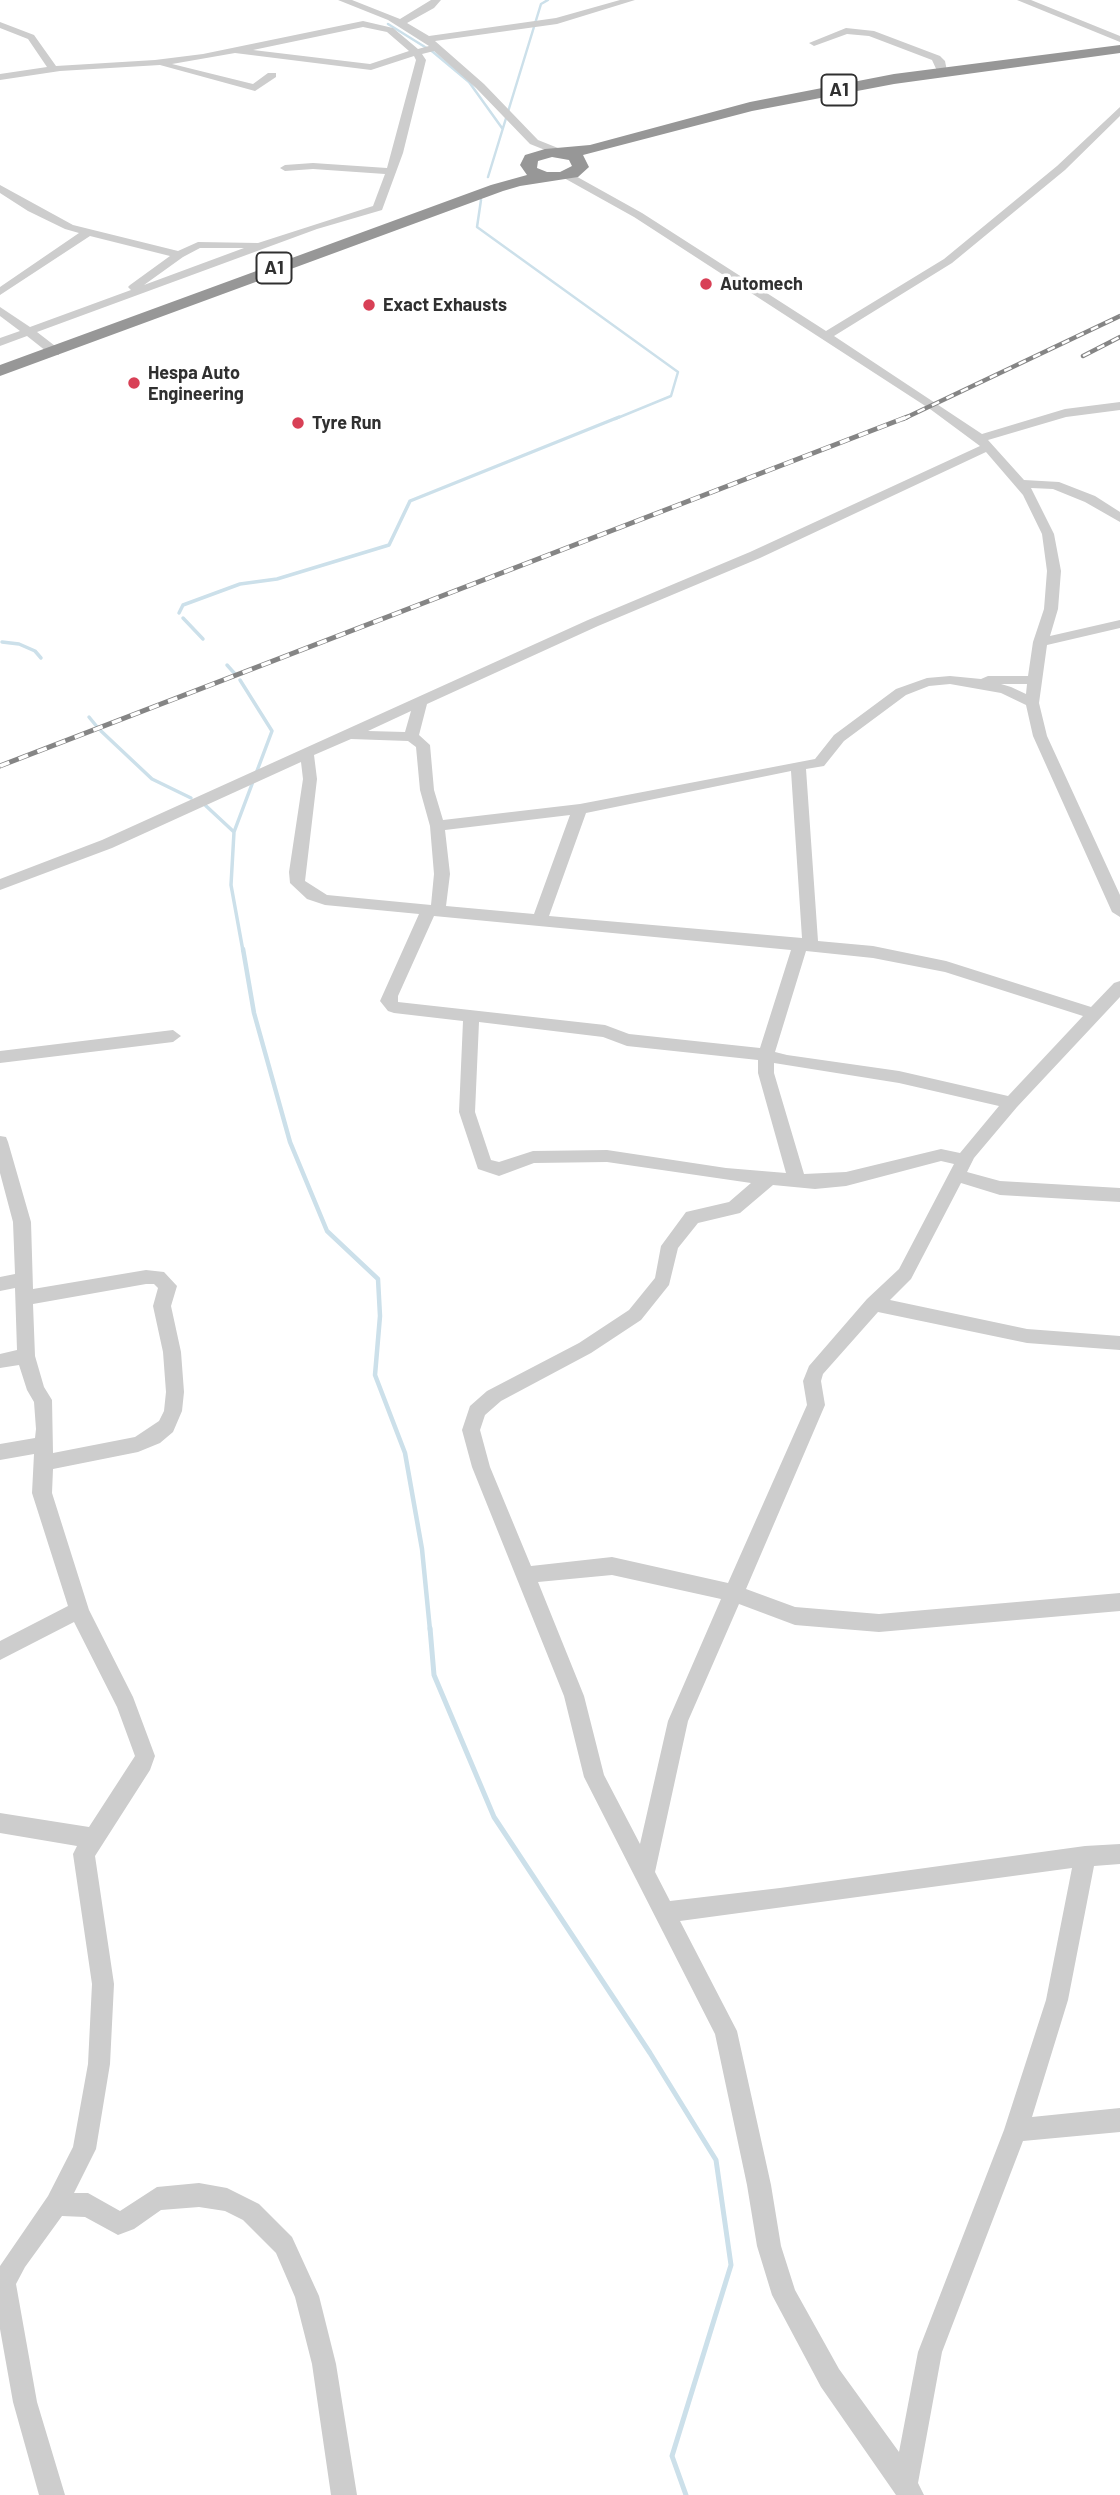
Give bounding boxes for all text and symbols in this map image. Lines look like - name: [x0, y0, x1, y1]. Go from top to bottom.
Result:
- road number: A1: [822, 74, 856, 106]
- road number: A1: [256, 252, 292, 284]
- place label: Automech: [720, 273, 803, 295]
- marker: Automech: [698, 276, 714, 292]
- place label: Exact Exhausts: [383, 294, 507, 316]
- marker: Exact Exhausts: [361, 297, 377, 313]
- place label: Hespa Auto Engineering: [148, 362, 244, 404]
- marker: Hespa Auto Engineering: [126, 375, 142, 391]
- place label: Tyre Run: [312, 412, 381, 434]
- marker: Tyre Run: [290, 415, 306, 431]

